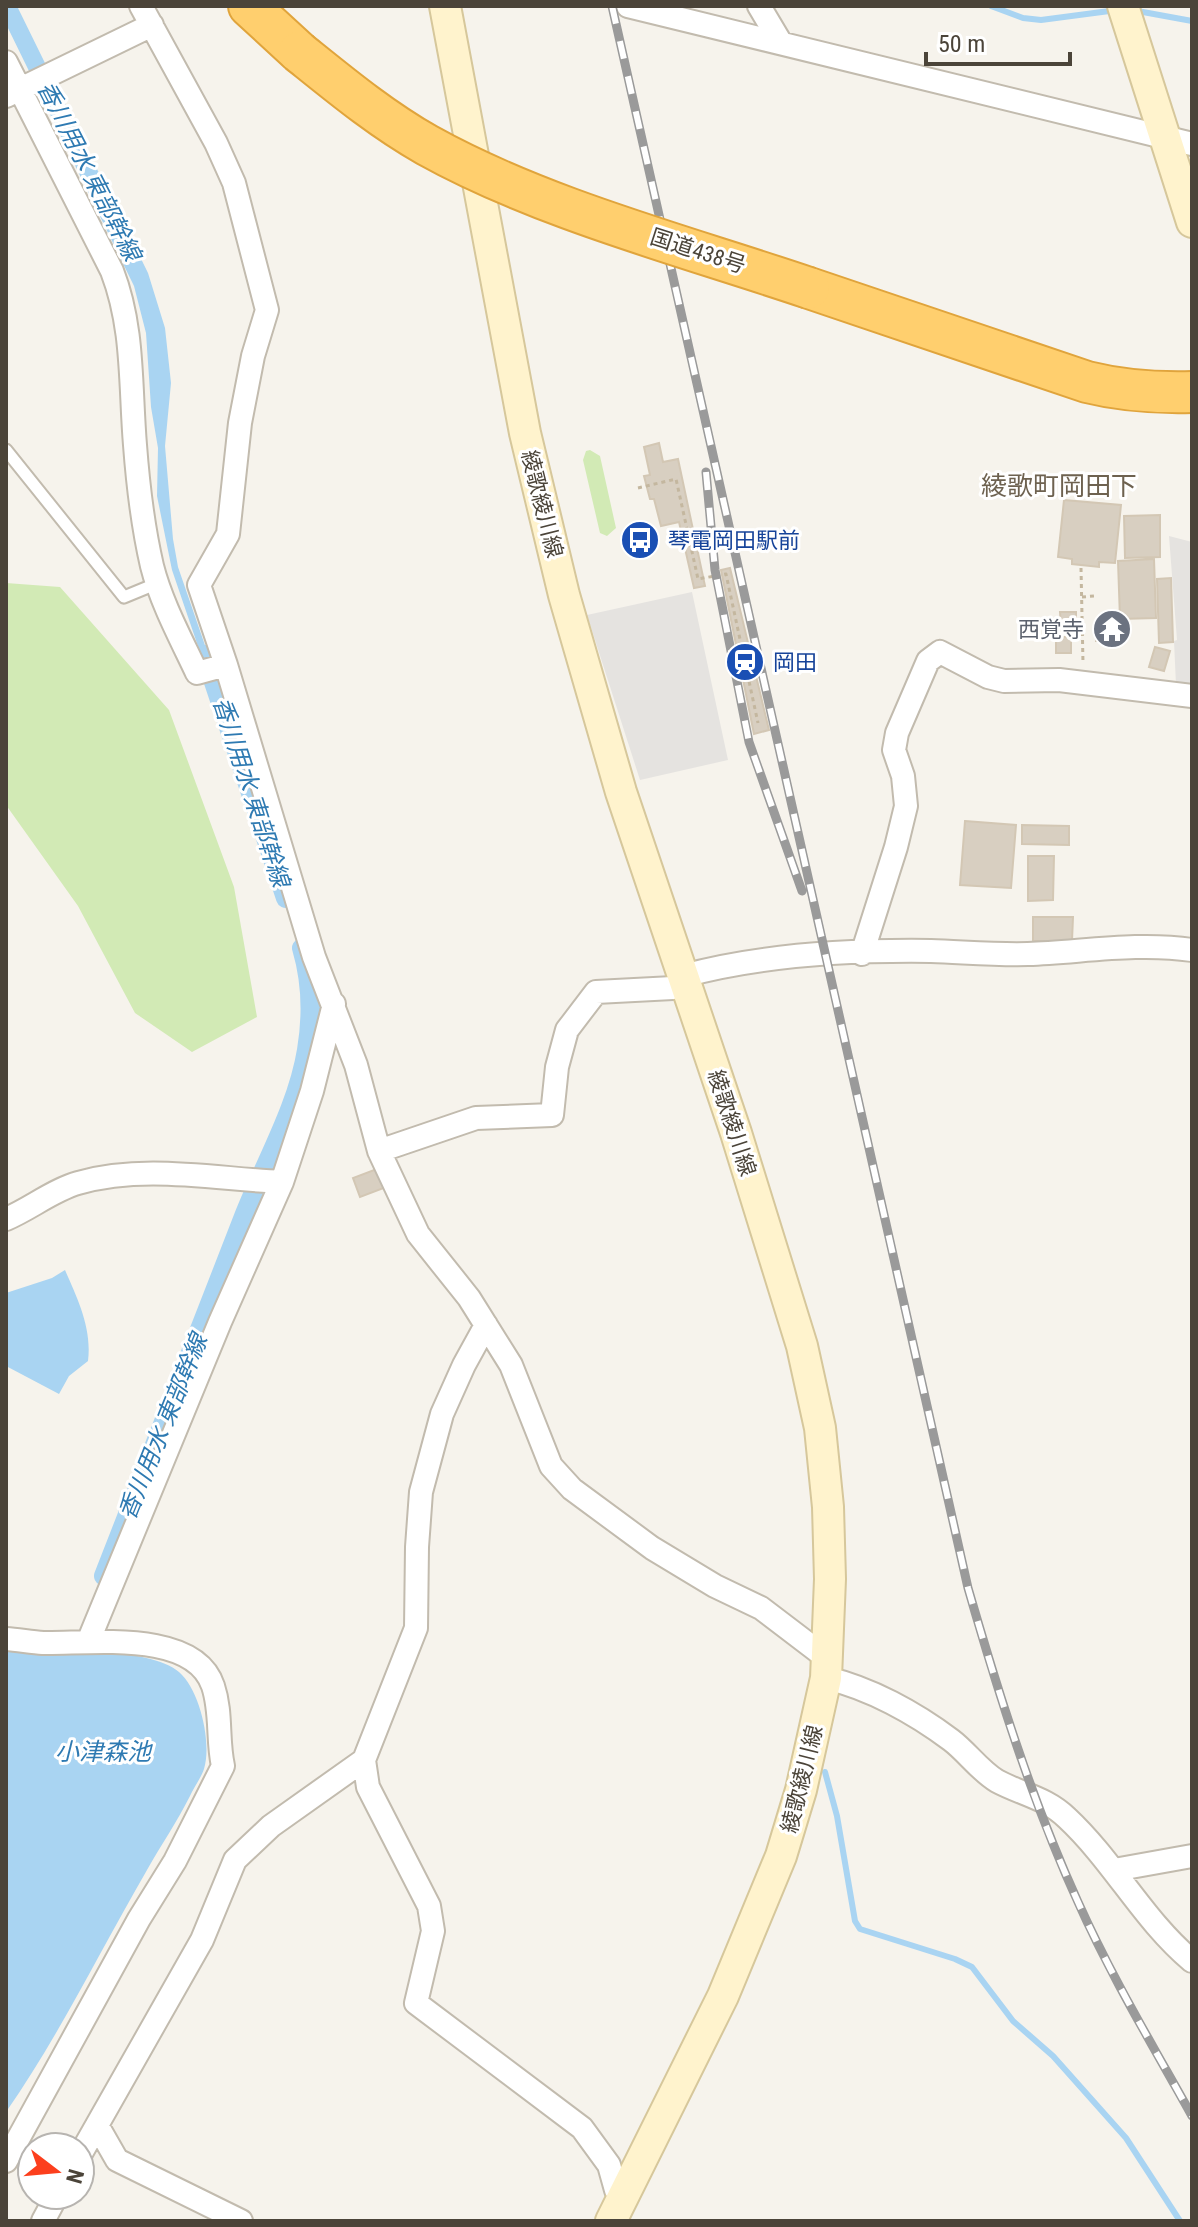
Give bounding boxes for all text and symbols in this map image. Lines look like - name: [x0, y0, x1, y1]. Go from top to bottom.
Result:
- scale bar: [926, 16, 1070, 66]
- text: 50 m: [938, 30, 985, 58]
- water label: 香川用水 東部幹線: [32, 77, 148, 268]
- street label: 国道438号: [647, 224, 749, 278]
- street label: 綾歌綾川線: [517, 448, 567, 560]
- district label: 綾歌町岡田下: [981, 471, 1137, 501]
- bus stop icon: 琴電岡田駅前: [619, 519, 661, 561]
- place label: 琴電岡田駅前: [668, 528, 800, 553]
- temple icon: 西覚寺: [1091, 608, 1133, 650]
- place label: 西覚寺: [1018, 617, 1084, 642]
- station icon: 岡田: [724, 641, 766, 683]
- place label: 岡田: [773, 650, 817, 675]
- water label: 香川用水 東部幹線: [207, 694, 296, 893]
- street label: 綾歌綾川線: [703, 1067, 761, 1179]
- water label: 香川用水 東部幹線: [113, 1327, 214, 1524]
- street label: 綾歌綾川線: [777, 1723, 827, 1835]
- water label: 小津森池: [55, 1738, 153, 1766]
- north arrow: [16, 2131, 96, 2211]
- text: N: [61, 2166, 89, 2186]

